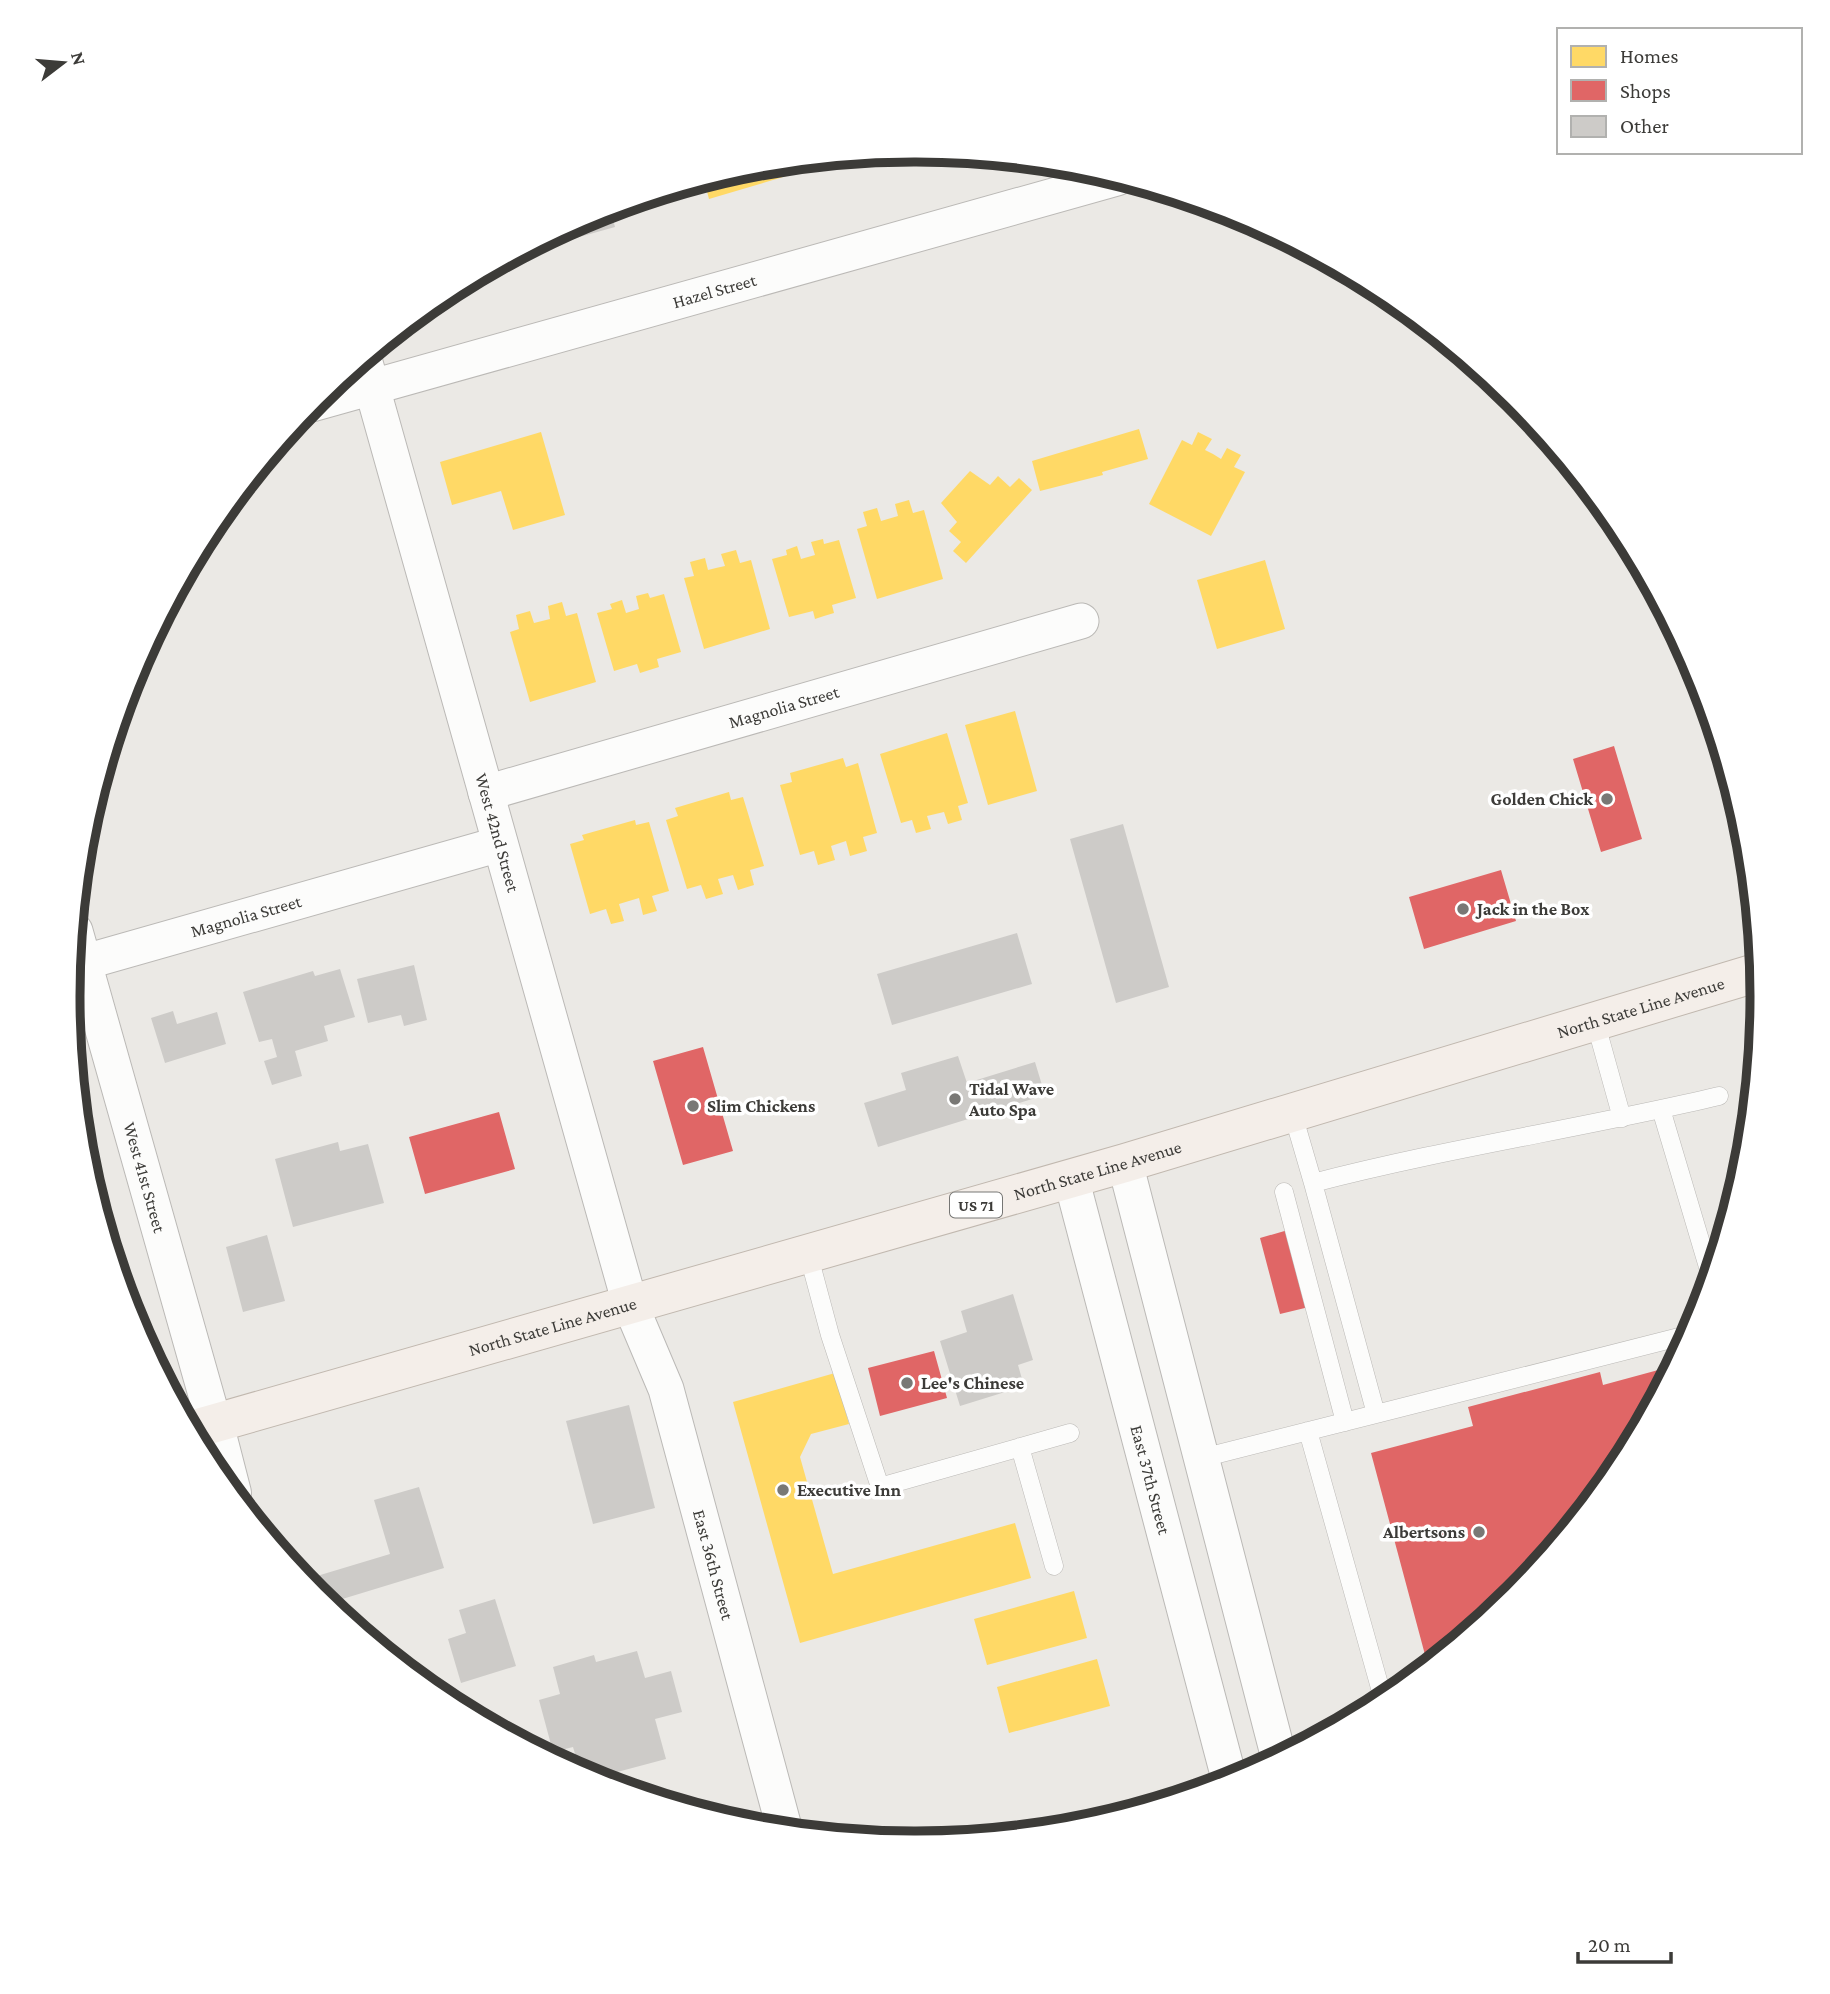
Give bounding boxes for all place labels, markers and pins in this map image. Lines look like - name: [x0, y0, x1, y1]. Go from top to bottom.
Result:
- place label: Golden Chick: [1491, 789, 1593, 809]
- marker: Golden Chick: [1599, 791, 1615, 807]
- place label: Jack in the Box: [1475, 899, 1590, 919]
- marker: Jack in the Box: [1455, 901, 1471, 917]
- place label: Tidal Wave Auto Spa: [968, 1079, 1054, 1120]
- marker: Tidal Wave Auto Spa: [947, 1091, 963, 1107]
- place label: Slim Chickens: [707, 1096, 815, 1116]
- marker: Slim Chickens: [685, 1098, 701, 1114]
- place label: Lee's Chinese: [921, 1373, 1024, 1393]
- marker: Lee's Chinese: [899, 1375, 915, 1391]
- place label: Executive Inn: [797, 1480, 902, 1500]
- marker: Executive Inn: [775, 1482, 791, 1498]
- place label: Albertsons: [1382, 1522, 1465, 1542]
- marker: Albertsons: [1471, 1524, 1487, 1540]

